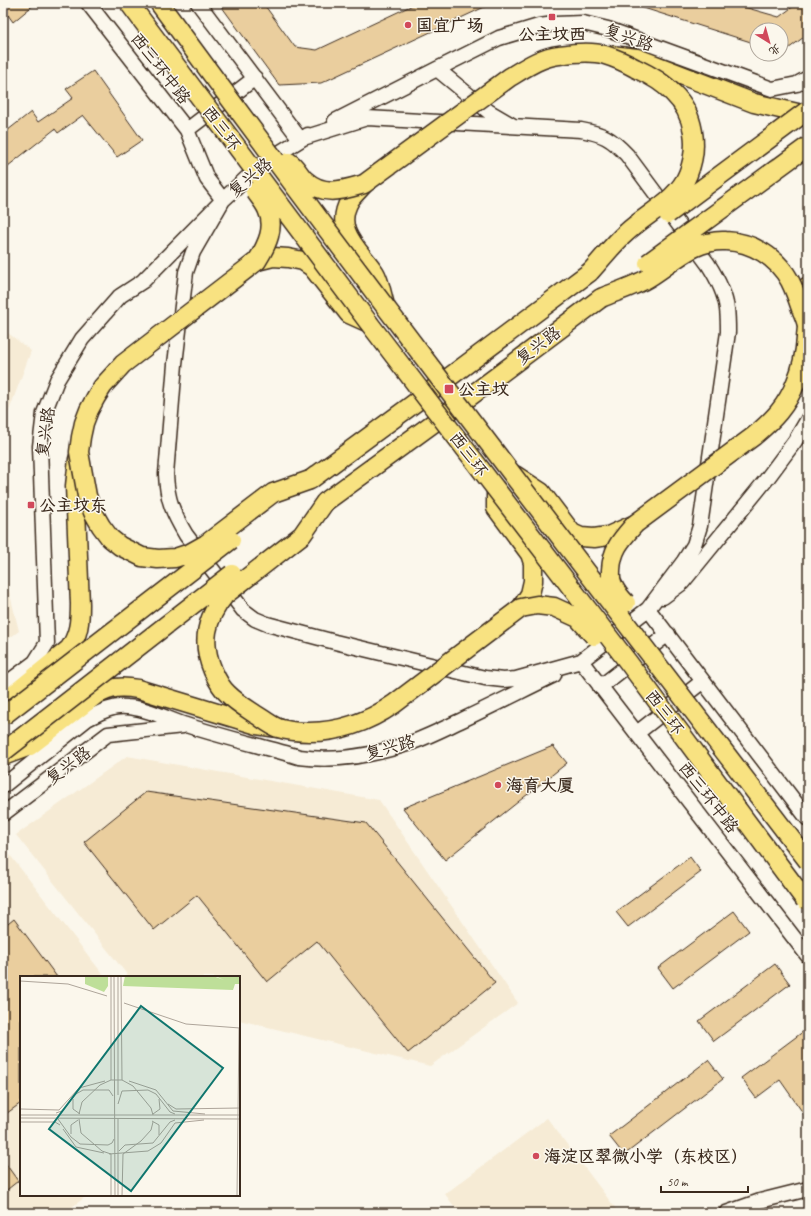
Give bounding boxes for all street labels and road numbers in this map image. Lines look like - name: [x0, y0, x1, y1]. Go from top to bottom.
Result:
- street label: 复兴路: [601, 19, 656, 56]
- street label: 西三环中路: [126, 28, 195, 108]
- street label: 西三环: [198, 102, 245, 155]
- street label: 复兴路: [224, 153, 277, 202]
- street label: 复兴路: [512, 322, 565, 369]
- street label: 复兴路: [32, 405, 59, 459]
- street label: 西三环: [445, 428, 492, 481]
- street label: 西三环: [641, 686, 688, 739]
- street label: 复兴路: [363, 730, 418, 765]
- street label: 复兴路: [42, 742, 95, 789]
- street label: 西三环中路: [674, 757, 743, 837]

